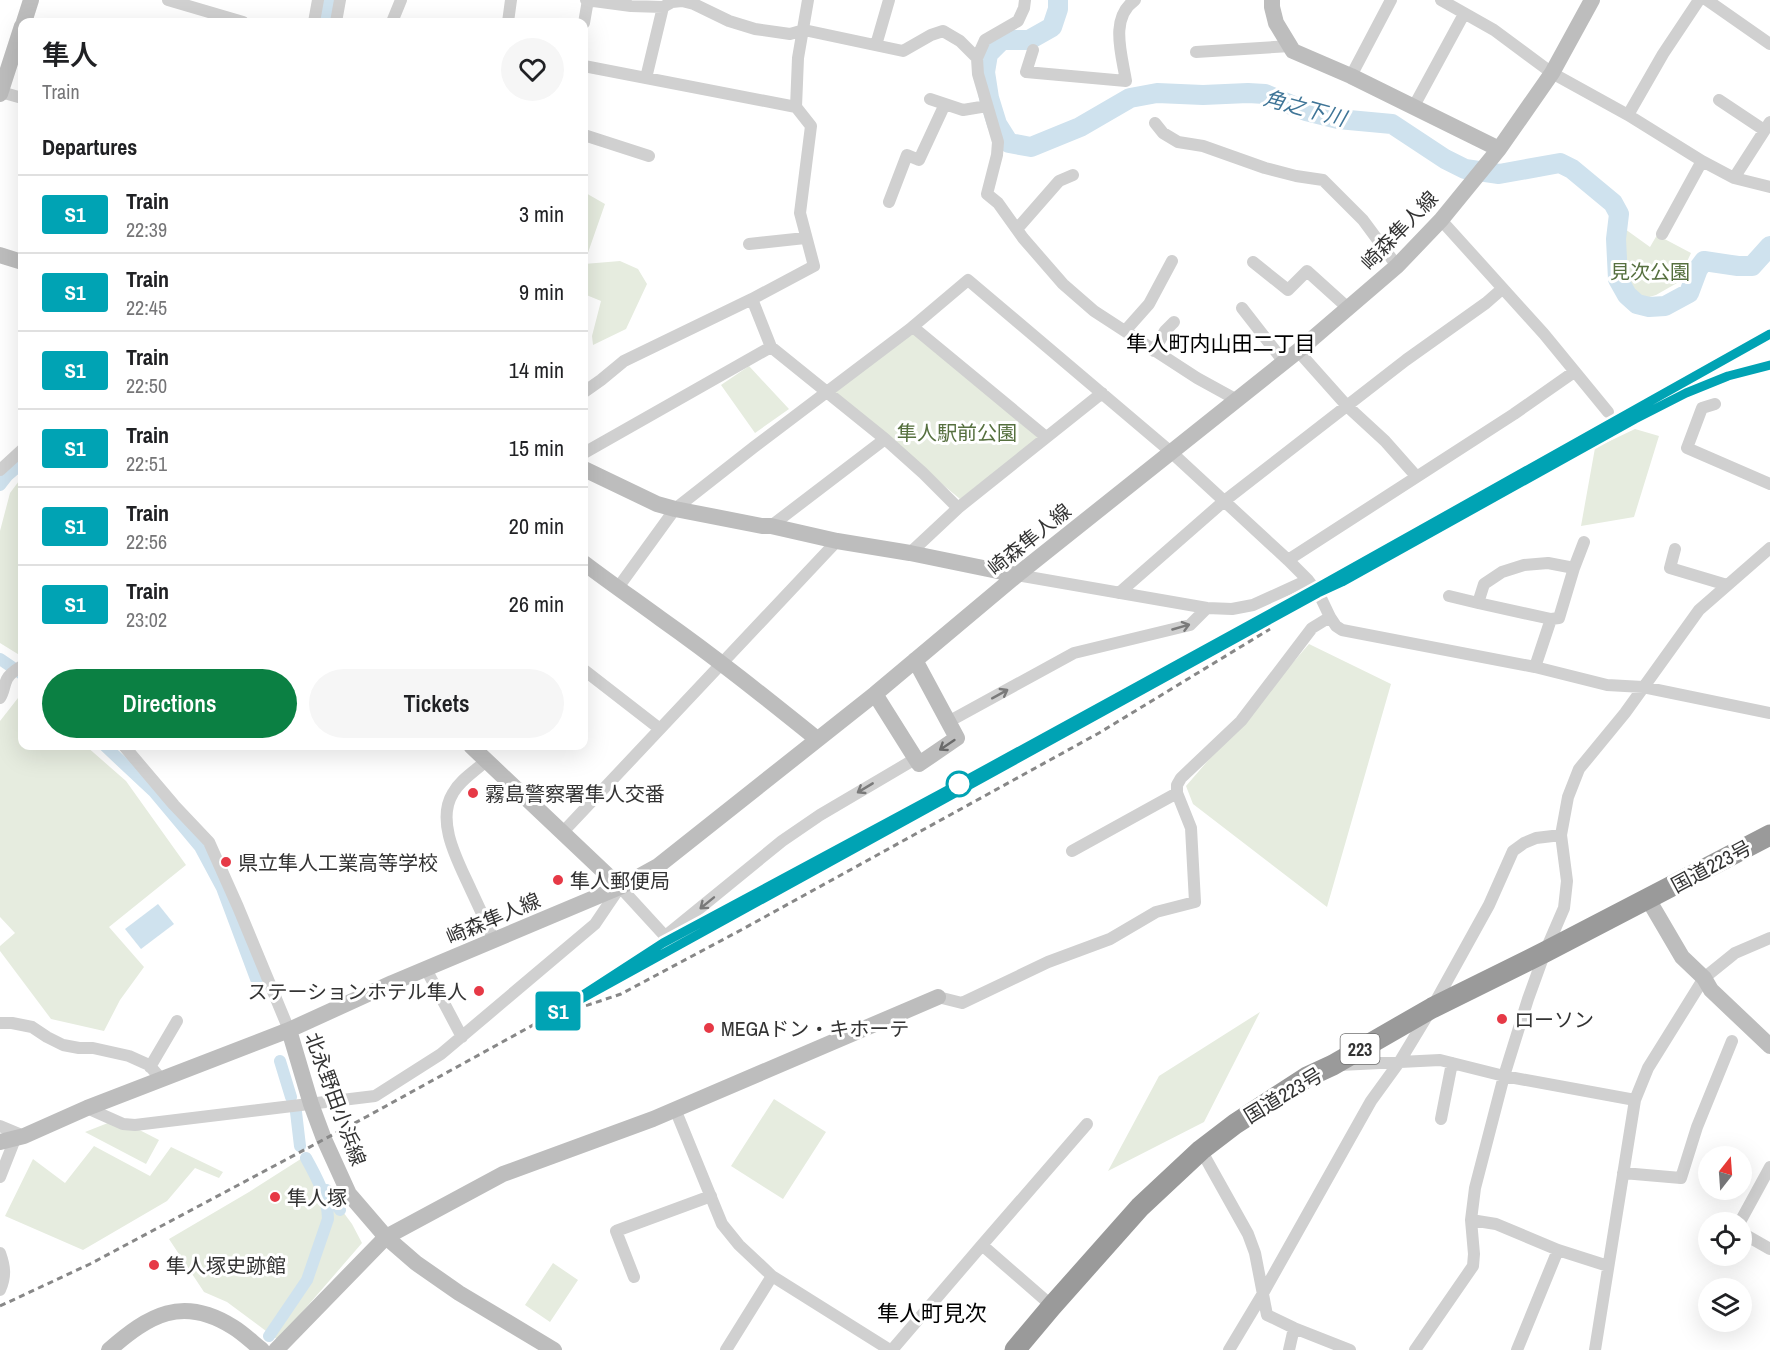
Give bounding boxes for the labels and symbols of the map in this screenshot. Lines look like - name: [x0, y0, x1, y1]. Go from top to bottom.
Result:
- water label: 角之下川: [1261, 83, 1351, 133]
- street label: 崎森隼人線: [1355, 185, 1443, 275]
- park label: 見次公園: [1610, 258, 1690, 285]
- district label: 隼人町内山田二丁目: [1127, 329, 1316, 358]
- park label: 隼人駅前公園: [897, 419, 1017, 446]
- street label: 崎森隼人線: [982, 497, 1076, 581]
- one-way arrow: [1171, 621, 1190, 632]
- one-way arrow: [991, 688, 1008, 700]
- one-way arrow: [939, 739, 955, 751]
- unlabelled marker: [946, 771, 972, 797]
- place label: 霧島警察署隼人交番: [485, 780, 665, 807]
- one-way arrow: [857, 783, 874, 795]
- marker: 霧島警察署隼人交番: [466, 786, 480, 800]
- street label: 国道223号: [1666, 834, 1756, 898]
- place label: 県立隼人工業高等学校: [238, 849, 438, 876]
- marker: 県立隼人工業高等学校: [219, 855, 233, 869]
- place label: 隼人郵便局: [570, 867, 670, 894]
- marker: 隼人郵便局: [551, 873, 565, 887]
- street label: 崎森隼人線: [442, 886, 544, 950]
- one-way arrow: [700, 896, 716, 909]
- place label: ステーションホテル隼人: [247, 978, 467, 1005]
- marker: ステーションホテル隼人: [472, 984, 486, 998]
- line badge: S1: [531, 992, 585, 1030]
- place label: ローソン: [1514, 1006, 1594, 1033]
- marker: ローソン: [1495, 1012, 1509, 1026]
- place label: MEGAドン・キホーテ: [721, 1015, 909, 1042]
- marker: MEGAドン・キホーテ: [702, 1021, 716, 1035]
- street label: 北永野田小浜線: [299, 1029, 373, 1169]
- road number: 223: [1340, 1034, 1380, 1064]
- street label: 国道223号: [1239, 1061, 1327, 1129]
- north arrow: [1698, 1146, 1752, 1200]
- place label: 隼人塚: [287, 1184, 347, 1211]
- marker: 隼人塚: [268, 1190, 282, 1204]
- place label: 隼人塚史跡館: [166, 1252, 286, 1279]
- marker: 隼人塚史跡館: [147, 1258, 161, 1272]
- district label: 隼人町見次: [877, 1298, 987, 1328]

